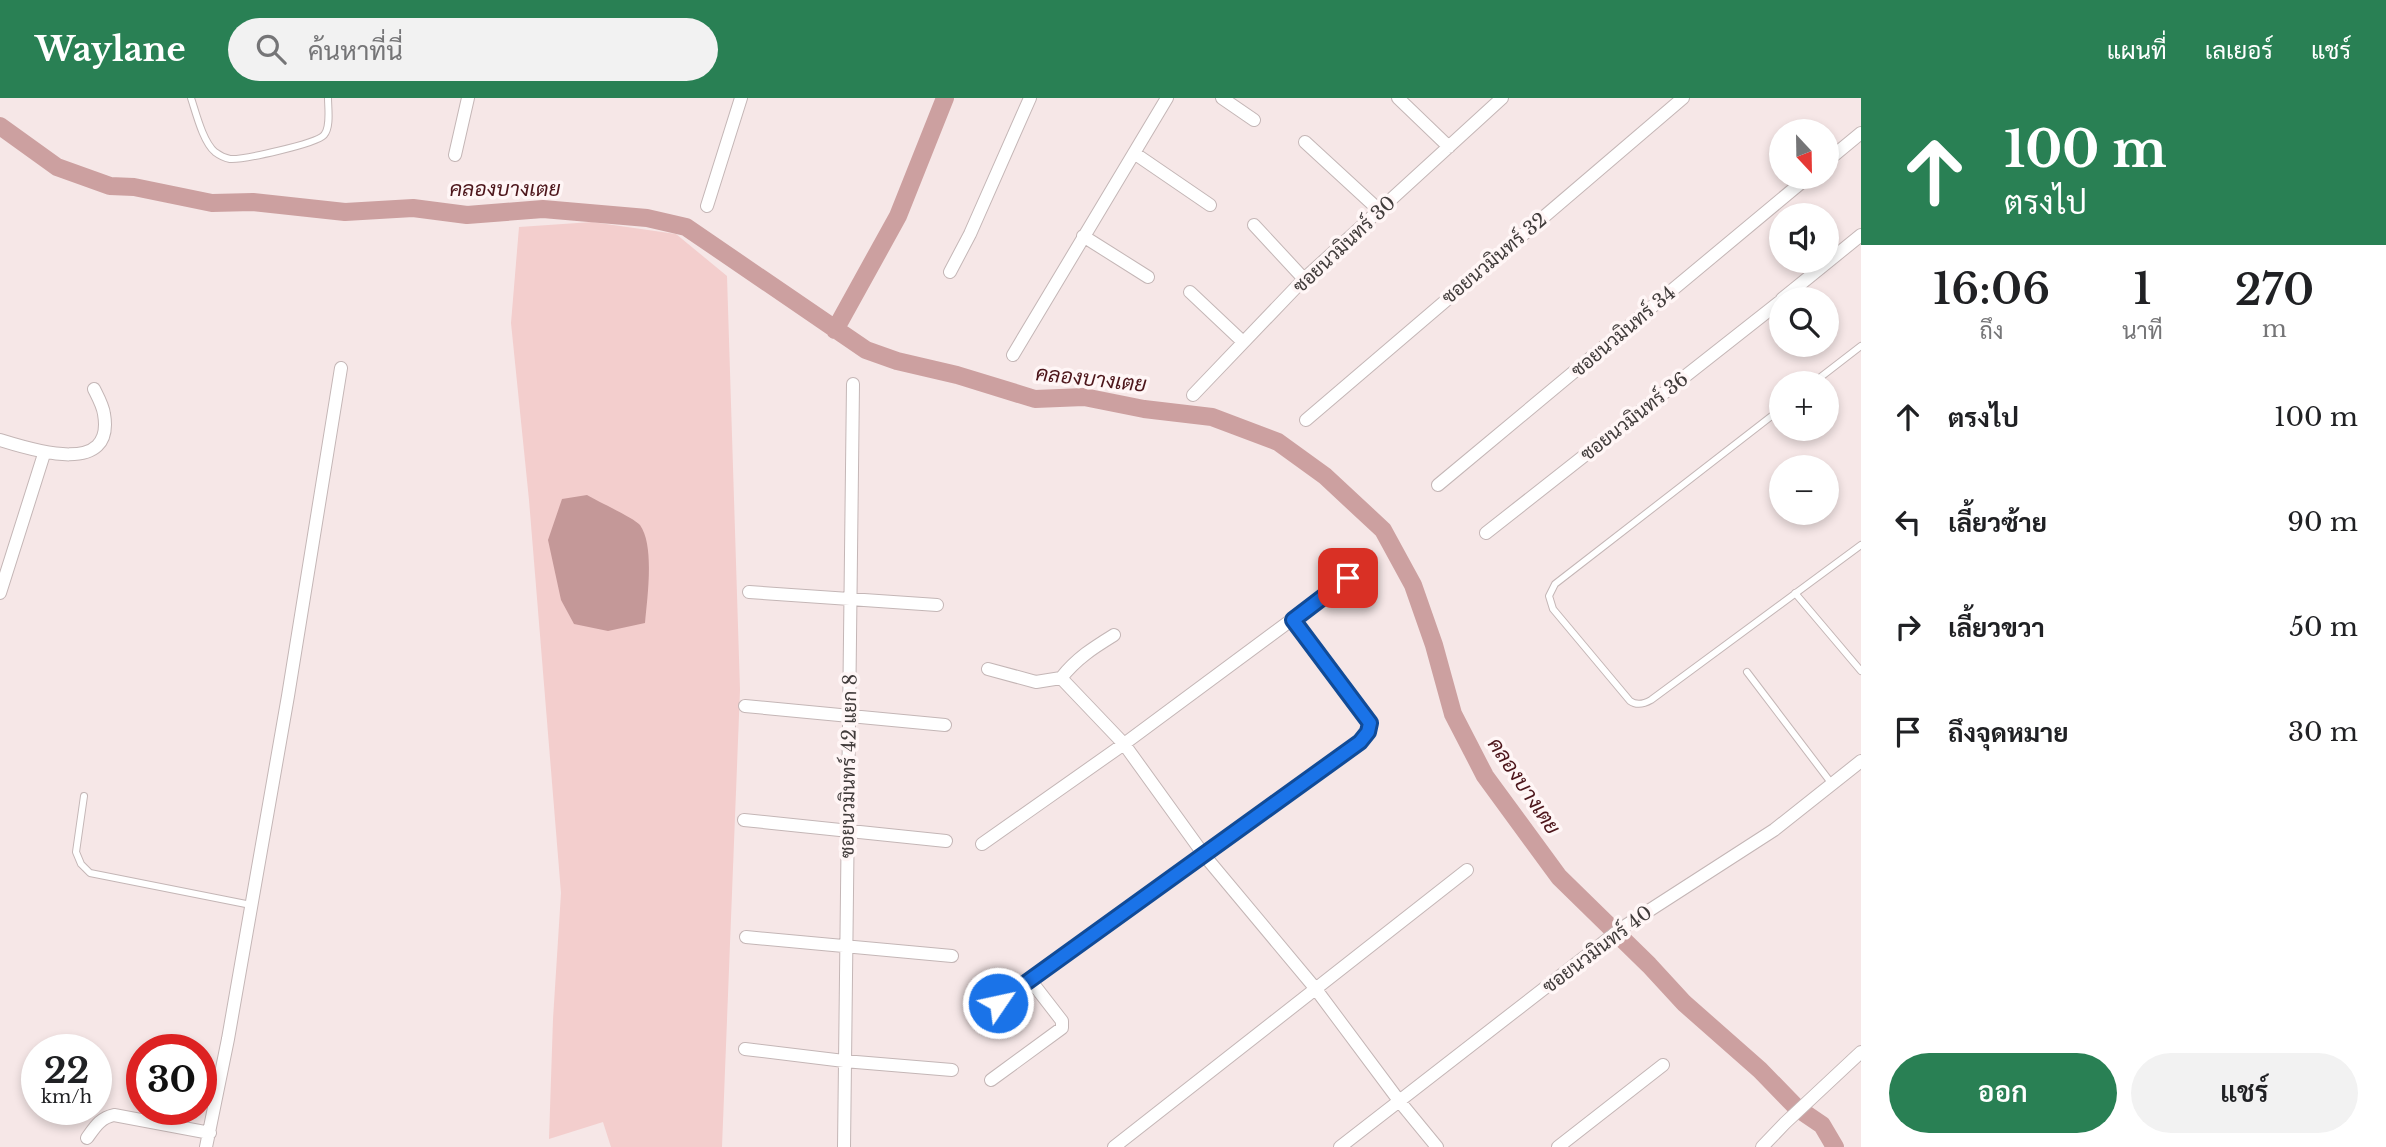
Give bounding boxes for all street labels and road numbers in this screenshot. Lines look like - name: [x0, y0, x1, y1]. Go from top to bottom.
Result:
- street label: ซอยนวมินทร์ 30: [1288, 190, 1400, 298]
- street label: ซอยนวมินทร์ 32: [1437, 207, 1551, 309]
- street label: ซอยนวมินทร์ 34: [1566, 280, 1680, 382]
- street label: ซอยนวมินทร์ 36: [1575, 366, 1693, 466]
- street label: ซอยนวมินทร์ 42 แยก 8: [834, 674, 862, 858]
- street label: ซอยนวมินทร์ 40: [1537, 900, 1657, 998]

